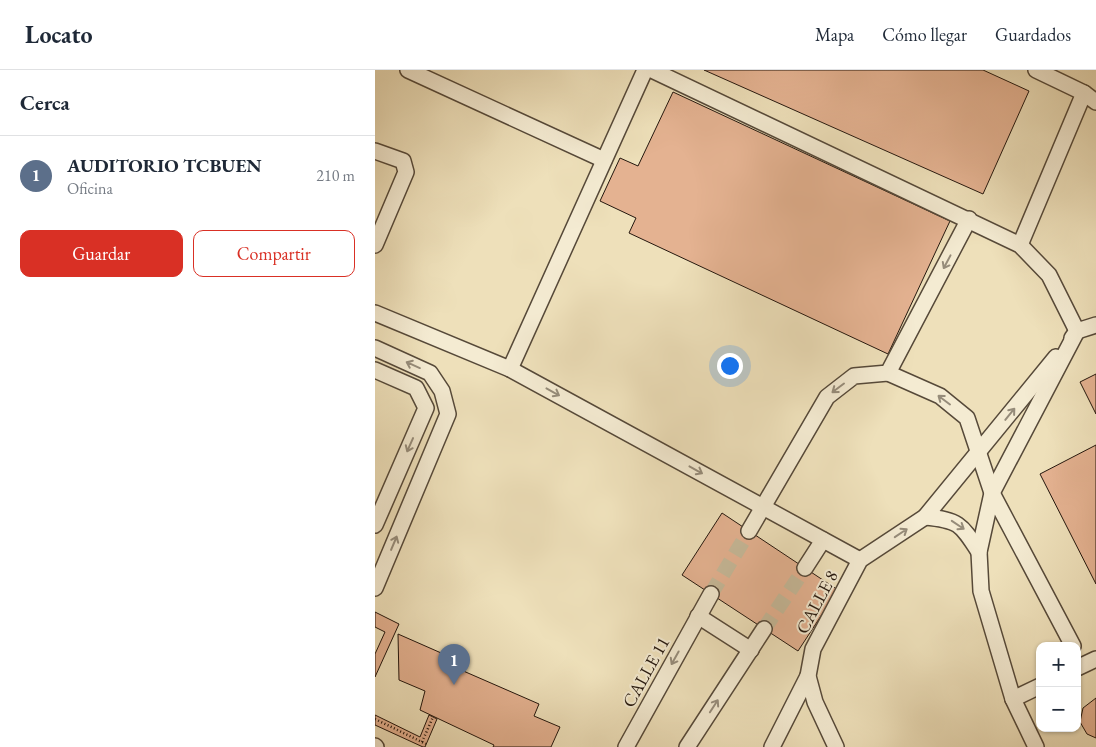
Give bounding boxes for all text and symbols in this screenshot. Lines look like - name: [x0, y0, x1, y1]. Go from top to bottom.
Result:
- text: Locato: [25, 19, 93, 50]
- text: Mapa: [815, 23, 854, 46]
- text: Cómo llegar: [882, 23, 967, 46]
- text: Guardados: [995, 23, 1071, 46]
- text: Cerca: [20, 89, 70, 116]
- text: AUDITORIO TCBUEN: [67, 153, 262, 178]
- text: 1: [32, 165, 40, 186]
- text: 210 m: [316, 165, 355, 186]
- text: Oficina: [67, 178, 113, 199]
- button: Guardar: [20, 230, 183, 277]
- button: Compartir: [193, 230, 355, 277]
- one-way arrow: [941, 254, 951, 269]
- your location: [717, 353, 743, 379]
- one-way arrow: [406, 359, 421, 369]
- one-way arrow: [831, 383, 845, 393]
- one-way arrow: [546, 387, 561, 397]
- one-way arrow: [938, 394, 951, 405]
- one-way arrow: [1004, 408, 1015, 421]
- one-way arrow: [405, 437, 414, 452]
- one-way arrow: [688, 465, 703, 475]
- one-way arrow: [950, 520, 964, 530]
- one-way arrow: [893, 528, 907, 538]
- one-way arrow: [390, 536, 400, 551]
- street label: CALLE 8: [790, 566, 843, 637]
- street label: CALLE 11: [617, 632, 674, 711]
- map controls: [1036, 642, 1081, 732]
- button: +: [1036, 642, 1081, 687]
- pin: 1: [438, 644, 470, 685]
- one-way arrow: [670, 651, 680, 666]
- button: −: [1036, 687, 1081, 732]
- one-way arrow: [709, 700, 719, 714]

